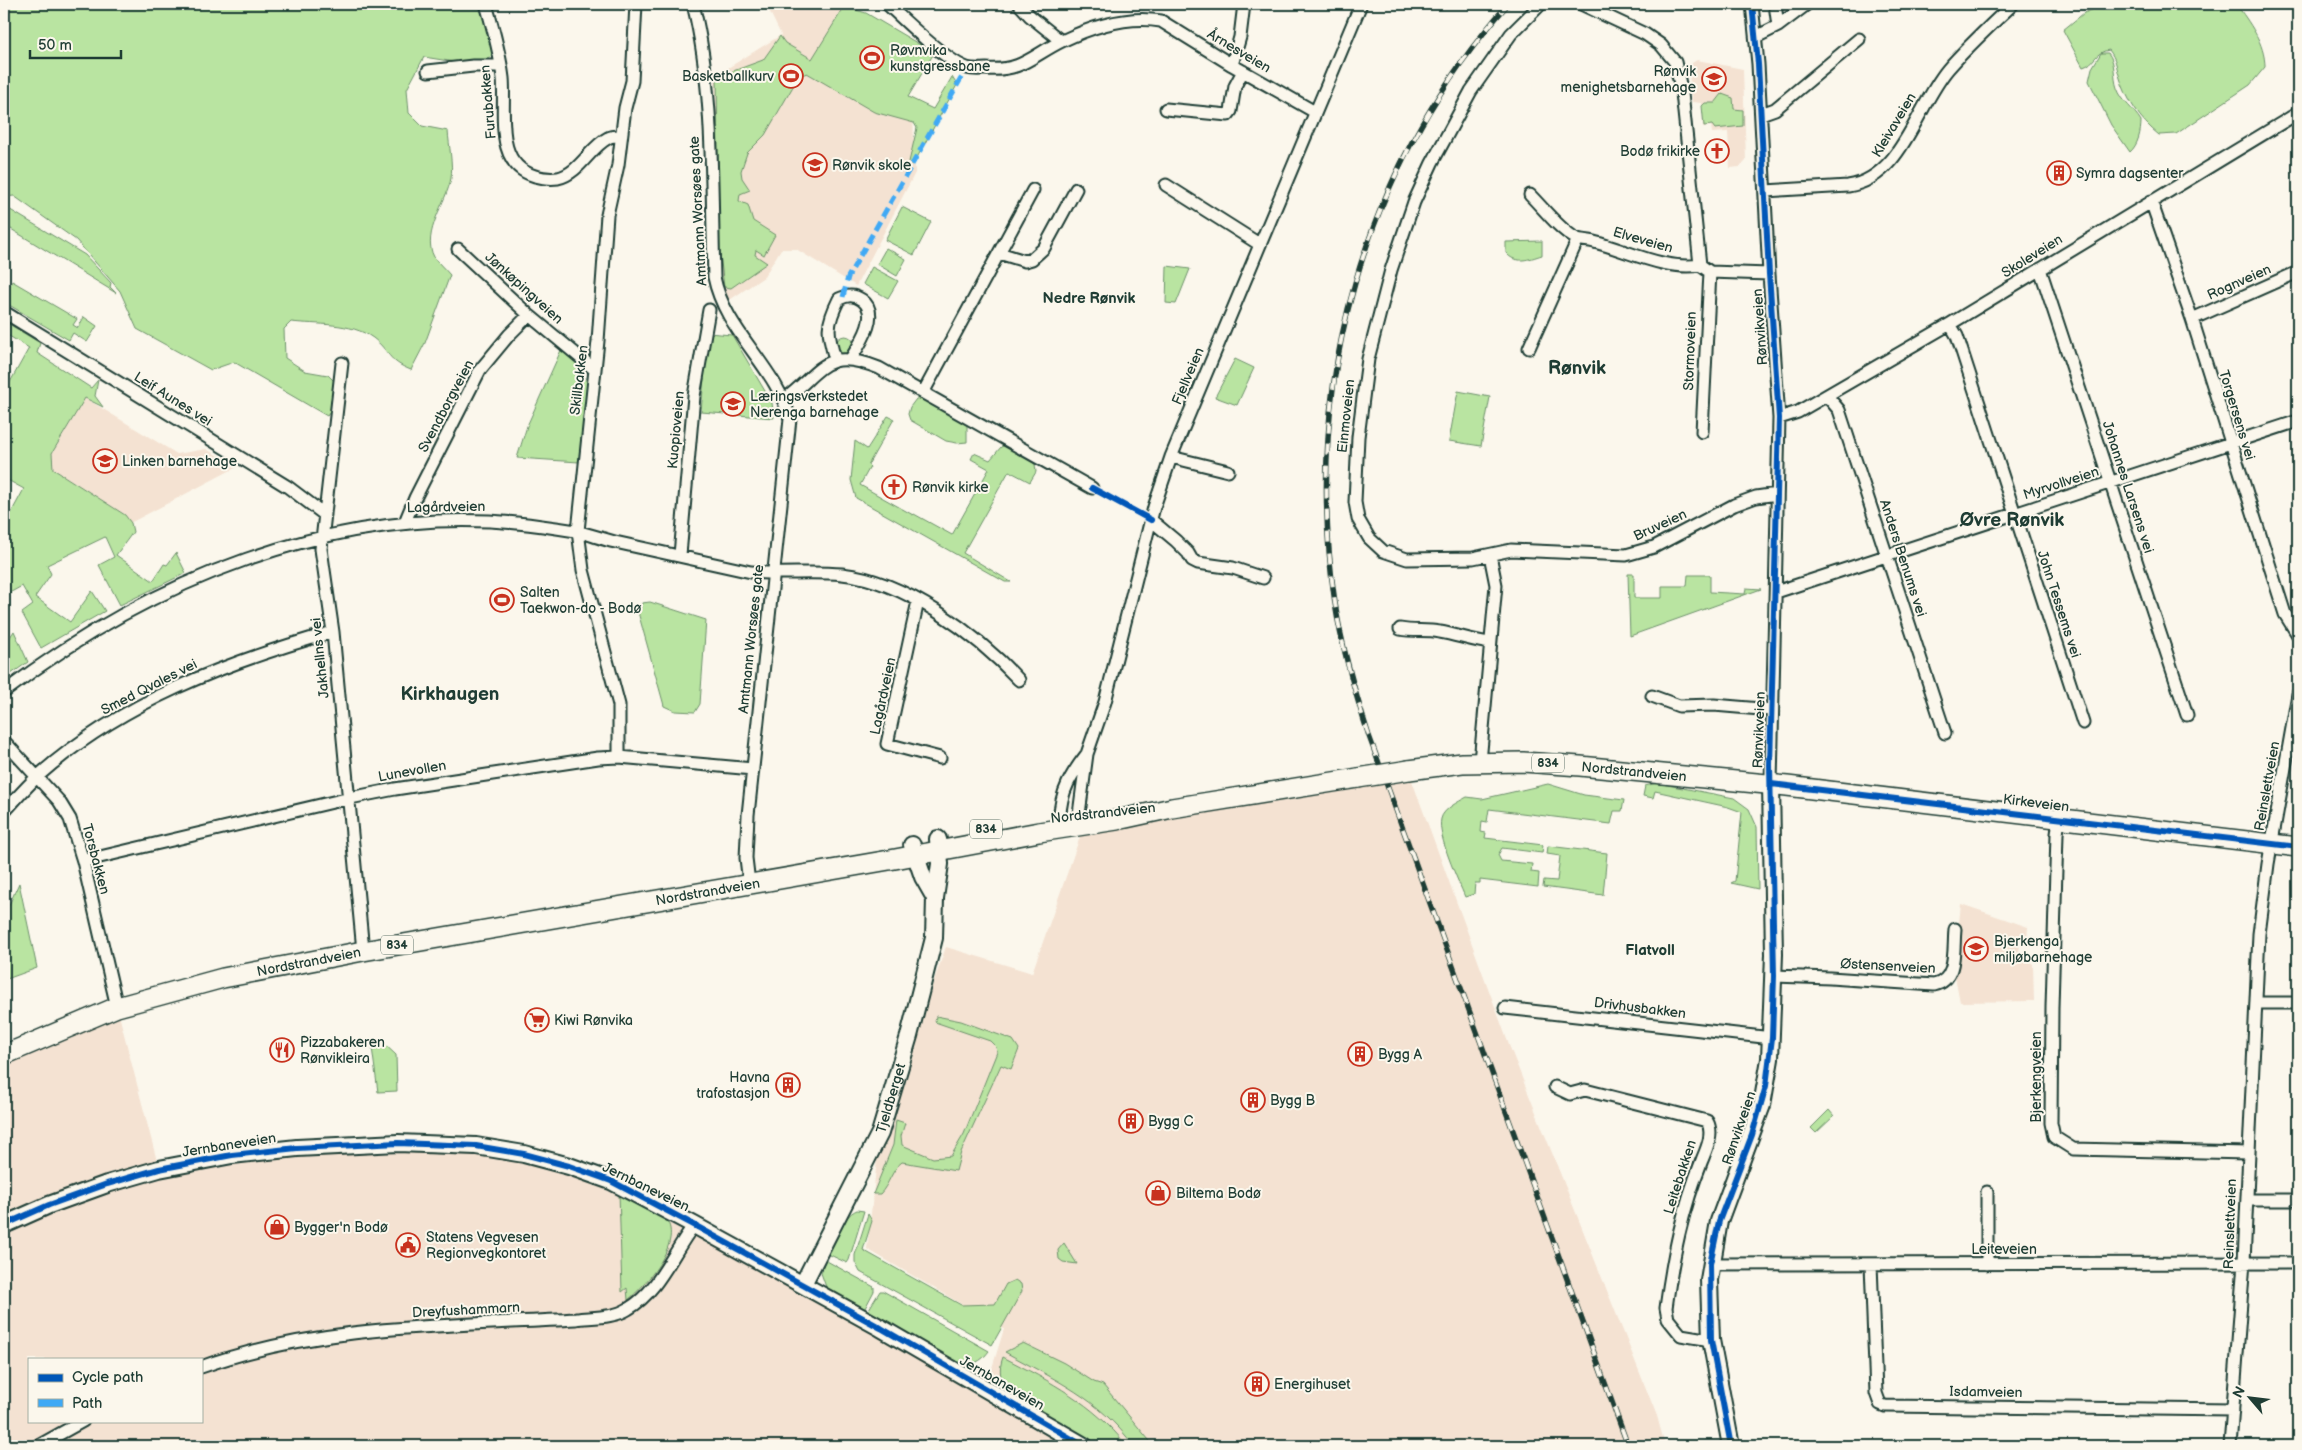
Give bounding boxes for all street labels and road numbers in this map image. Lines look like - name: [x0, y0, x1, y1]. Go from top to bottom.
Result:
- street label: Årnesveien: [1204, 24, 1275, 77]
- street label: Furubakken: [476, 64, 500, 140]
- street label: Kleivaveien: [1868, 90, 1920, 160]
- street label: Amtmann Worsøes gate: [686, 136, 710, 286]
- street label: Elveveien: [1611, 223, 1675, 257]
- street label: Skoleveien: [1998, 231, 2066, 281]
- street label: Jønkøpingveien: [482, 249, 567, 328]
- street label: Rognveien: [2204, 260, 2274, 304]
- street label: Rønvikveien: [1749, 288, 1771, 366]
- street label: Stormoveien: [1680, 311, 1700, 391]
- street label: Skillbakken: [566, 344, 592, 416]
- street label: Fjellveien: [1168, 345, 1208, 407]
- street label: Svendborgveien: [414, 357, 478, 455]
- street label: Leif Aunes vei: [131, 368, 215, 430]
- street label: Torgersens vei: [2215, 368, 2259, 462]
- street label: Einmoveien: [1334, 378, 1358, 454]
- street label: Kuopioveien: [664, 390, 688, 470]
- street label: Johannes Larsens vei: [2099, 419, 2157, 555]
- street label: Myrvollveien: [2021, 463, 2101, 503]
- street label: Anders Benums vei: [1876, 497, 1930, 619]
- street label: Lagårdveien: [406, 498, 486, 516]
- street label: Bruveien: [1631, 505, 1689, 545]
- street label: John Tessems vei: [2034, 548, 2084, 660]
- street label: Amtmann Worsøes gate: [735, 564, 767, 714]
- street label: Jakhellns vei: [307, 617, 333, 699]
- street label: Smed Qvales vei: [98, 655, 200, 719]
- street label: Lagårdveien: [867, 656, 900, 736]
- street label: Rønvikveien: [1749, 691, 1769, 769]
- street label: Reinslettveien: [2251, 740, 2283, 832]
- road number: 834: [1532, 754, 1564, 772]
- street label: Lunevollen: [377, 757, 447, 785]
- street label: Nordstrandveien: [1581, 758, 1688, 785]
- street label: Kirkeveien: [2002, 791, 2070, 816]
- street label: Nordstrandveien: [1050, 799, 1156, 827]
- road number: 834: [970, 820, 1002, 839]
- street label: Torsbakken: [78, 822, 114, 896]
- street label: Nordstrandveien: [654, 874, 761, 909]
- road number: 834: [381, 936, 413, 954]
- street label: Nordstrandveien: [255, 943, 362, 980]
- street label: Østensenveien: [1840, 955, 1936, 977]
- street label: Drivhusbakken: [1593, 994, 1687, 1022]
- street label: Bjerkengveien: [2028, 1031, 2045, 1123]
- street label: Tjeldberget: [872, 1060, 909, 1135]
- street label: Rønvikveien: [1718, 1089, 1760, 1167]
- street label: Jernbaneveien: [181, 1129, 277, 1161]
- street label: Leitebakken: [1660, 1138, 1700, 1216]
- street label: Jernbaneveien: [600, 1159, 692, 1215]
- street label: Reinslettveien: [2220, 1178, 2240, 1270]
- street label: Leiteveien: [1971, 1241, 2037, 1258]
- street label: Dreyfushammarn: [412, 1299, 520, 1321]
- street label: Jernbaneveien: [957, 1352, 1047, 1414]
- street label: Isdamveien: [1949, 1383, 2023, 1401]

